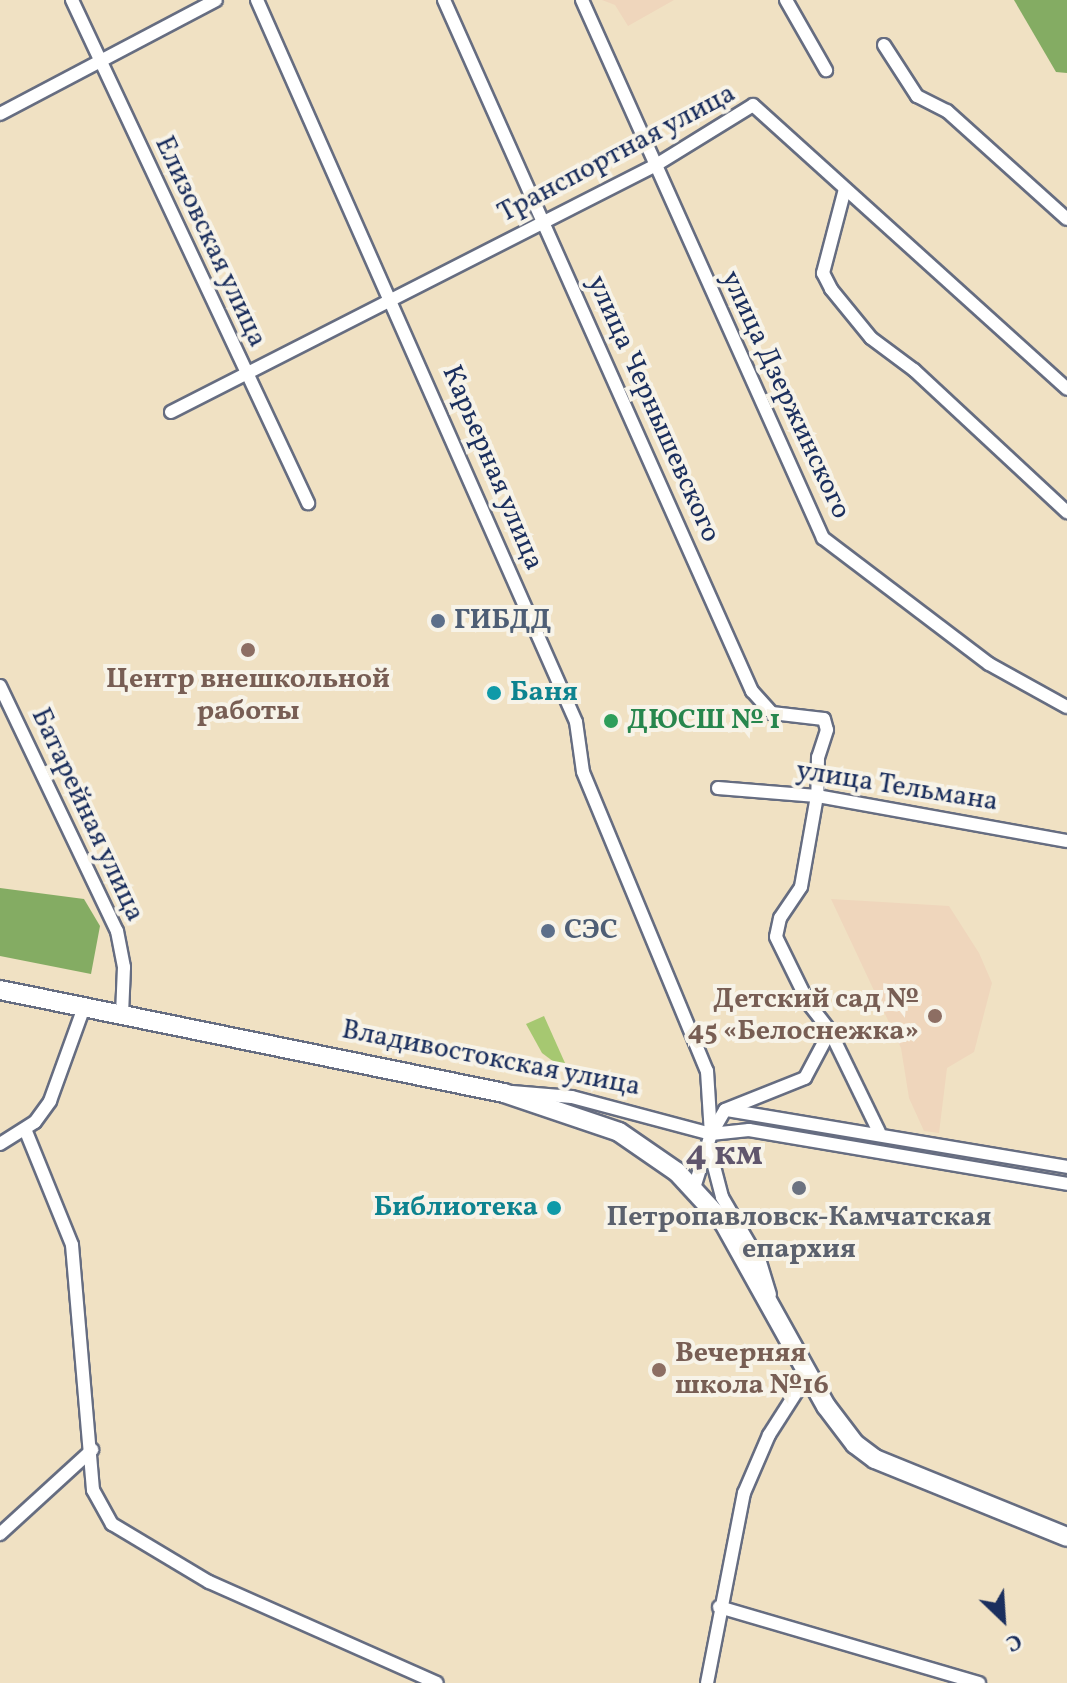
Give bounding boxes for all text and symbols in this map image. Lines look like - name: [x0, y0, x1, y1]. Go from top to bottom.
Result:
- street label: Транспортная улица: [492, 77, 742, 231]
- street label: Елизовская улица: [146, 131, 274, 353]
- street label: улица Дзержинского: [713, 266, 857, 524]
- street label: улица Чернышевского: [579, 270, 727, 548]
- street label: Карьерная улица: [434, 360, 550, 576]
- place label: ГИБДД: [454, 604, 552, 638]
- marker: ГИБДД: [429, 612, 447, 630]
- marker: Центр внешкольной работы: [239, 641, 257, 659]
- place label: Центр внешкольной работы: [106, 663, 390, 729]
- place label: Баня: [510, 676, 578, 710]
- marker: Баня: [485, 684, 503, 702]
- street label: Батарейная улица: [23, 703, 151, 927]
- place label: ДЮСШ № 1: [627, 704, 781, 738]
- marker: ДЮСШ № 1: [602, 712, 620, 730]
- street label: улица Тельмана: [793, 754, 1001, 820]
- place label: СЭС: [564, 914, 618, 948]
- marker: СЭС: [539, 922, 557, 940]
- place label: Детский сад № 45 «Белоснежка»: [687, 983, 919, 1049]
- marker: Детский сад № 45 «Белоснежка»: [926, 1007, 944, 1025]
- street label: Владивостокская улица: [338, 1013, 644, 1105]
- district label: 4 км: [685, 1134, 763, 1178]
- marker: Петропавловск-Камчатская епархия: [790, 1179, 808, 1197]
- place label: Библиотека: [374, 1191, 538, 1225]
- marker: Библиотека: [545, 1199, 563, 1217]
- place label: Петропавловск-Камчатская епархия: [607, 1201, 991, 1267]
- place label: Вечерняя школа №16: [675, 1337, 829, 1403]
- marker: Вечерняя школа №16: [650, 1361, 668, 1379]
- north arrow: [963, 1579, 1043, 1659]
- text: С: [1000, 1624, 1026, 1658]

